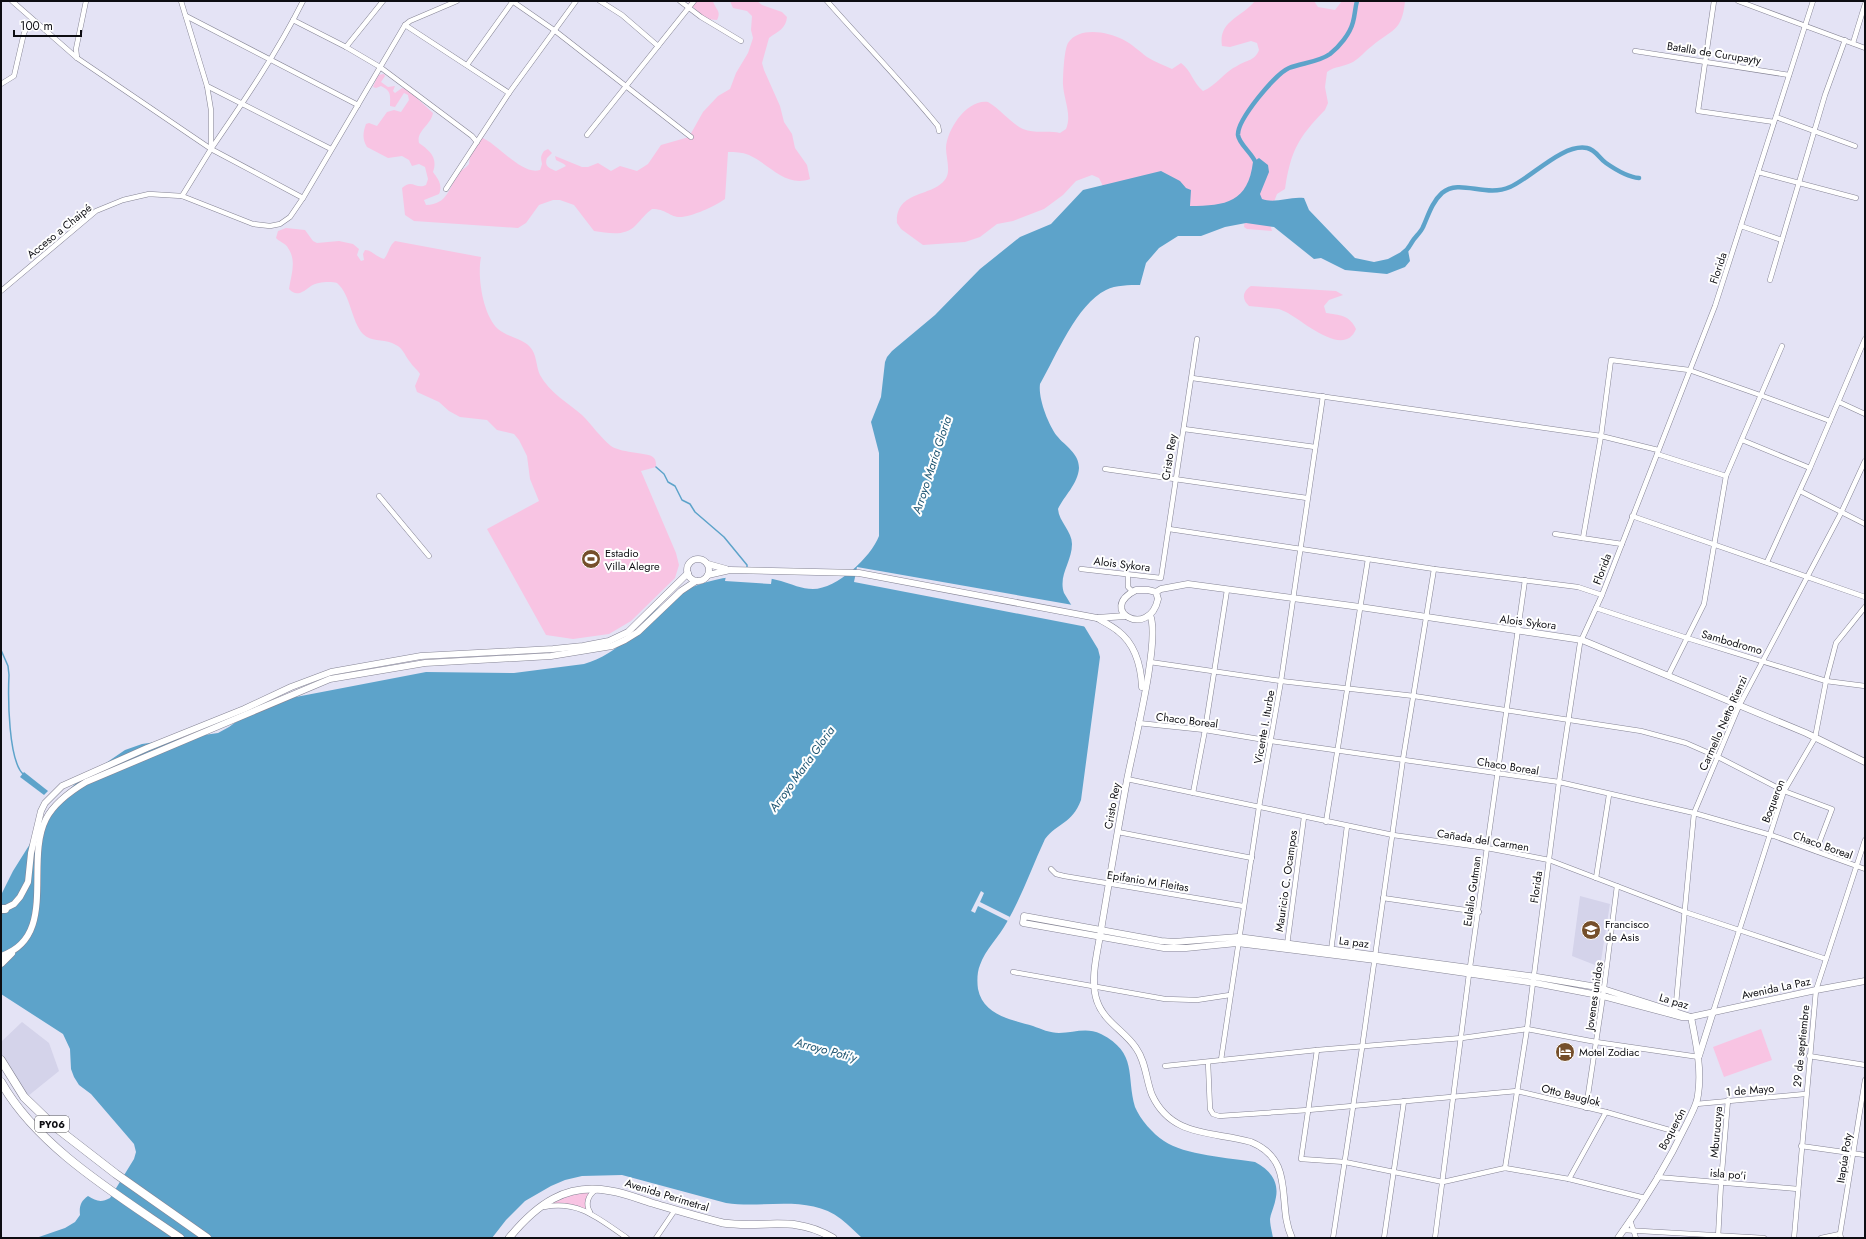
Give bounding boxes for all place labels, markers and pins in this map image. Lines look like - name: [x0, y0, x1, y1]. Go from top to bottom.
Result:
- place label: Estadio Villa Alegre: [605, 545, 660, 574]
- sports icon: Estadio Villa Alegre: [580, 548, 602, 570]
- place label: Francisco de Asis: [1605, 916, 1649, 945]
- school or university icon: Francisco de Asis: [1580, 919, 1602, 941]
- hotel icon: Motel Zodiac: [1554, 1041, 1576, 1063]
- place label: Motel Zodiac: [1579, 1044, 1639, 1060]

